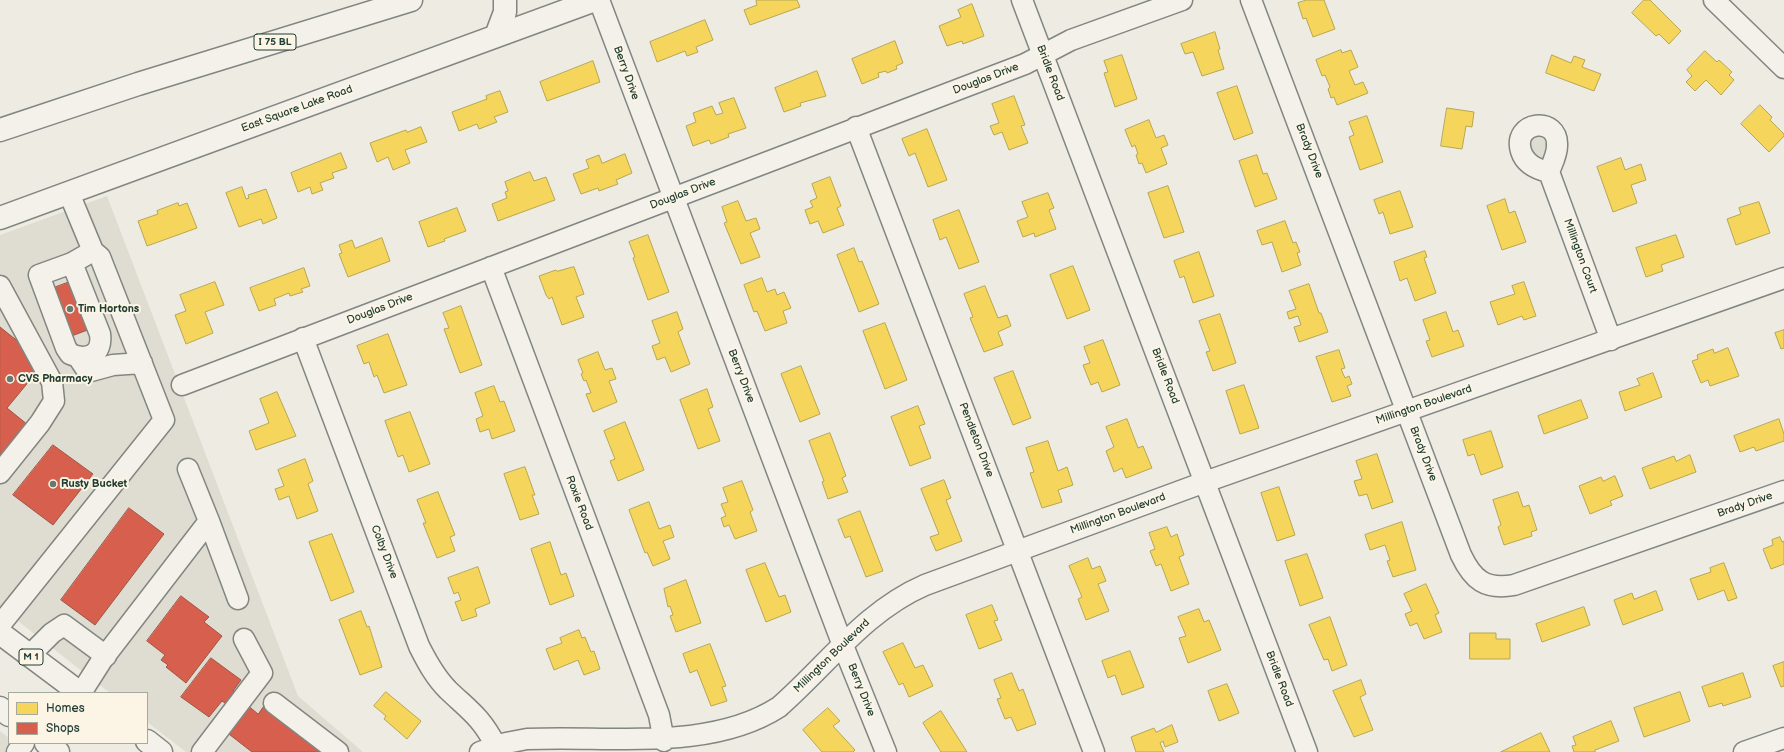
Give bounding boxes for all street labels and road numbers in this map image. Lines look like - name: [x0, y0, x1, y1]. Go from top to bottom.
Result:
- road number: I 75 BL: [254, 34, 296, 50]
- street label: Bridle Road: [1033, 43, 1067, 103]
- street label: Berry Drive: [610, 44, 642, 102]
- street label: Douglas Drive: [951, 60, 1021, 98]
- street label: East Square Lake Road: [240, 83, 354, 135]
- street label: Brady Drive: [1293, 122, 1325, 180]
- street label: Douglas Drive: [648, 175, 718, 213]
- street label: Millington Court: [1560, 217, 1600, 295]
- street label: Douglas Drive: [345, 290, 415, 328]
- street label: Bridle Road: [1148, 346, 1182, 406]
- street label: Berry Drive: [725, 347, 757, 405]
- street label: Millington Boulevard: [1374, 382, 1474, 428]
- street label: Pendleton Drive: [956, 401, 996, 479]
- street label: Brady Drive: [1407, 425, 1439, 483]
- street label: Roxie Road: [563, 474, 595, 532]
- street label: Brady Drive: [1716, 489, 1774, 521]
- street label: Millington Boulevard: [1068, 491, 1168, 537]
- street label: Colby Drive: [368, 523, 400, 581]
- street label: Millington Boulevard: [791, 616, 873, 696]
- road number: M 1: [19, 649, 43, 665]
- street label: Bridle Road: [1262, 649, 1296, 709]
- street label: Berry Drive: [844, 661, 878, 719]

